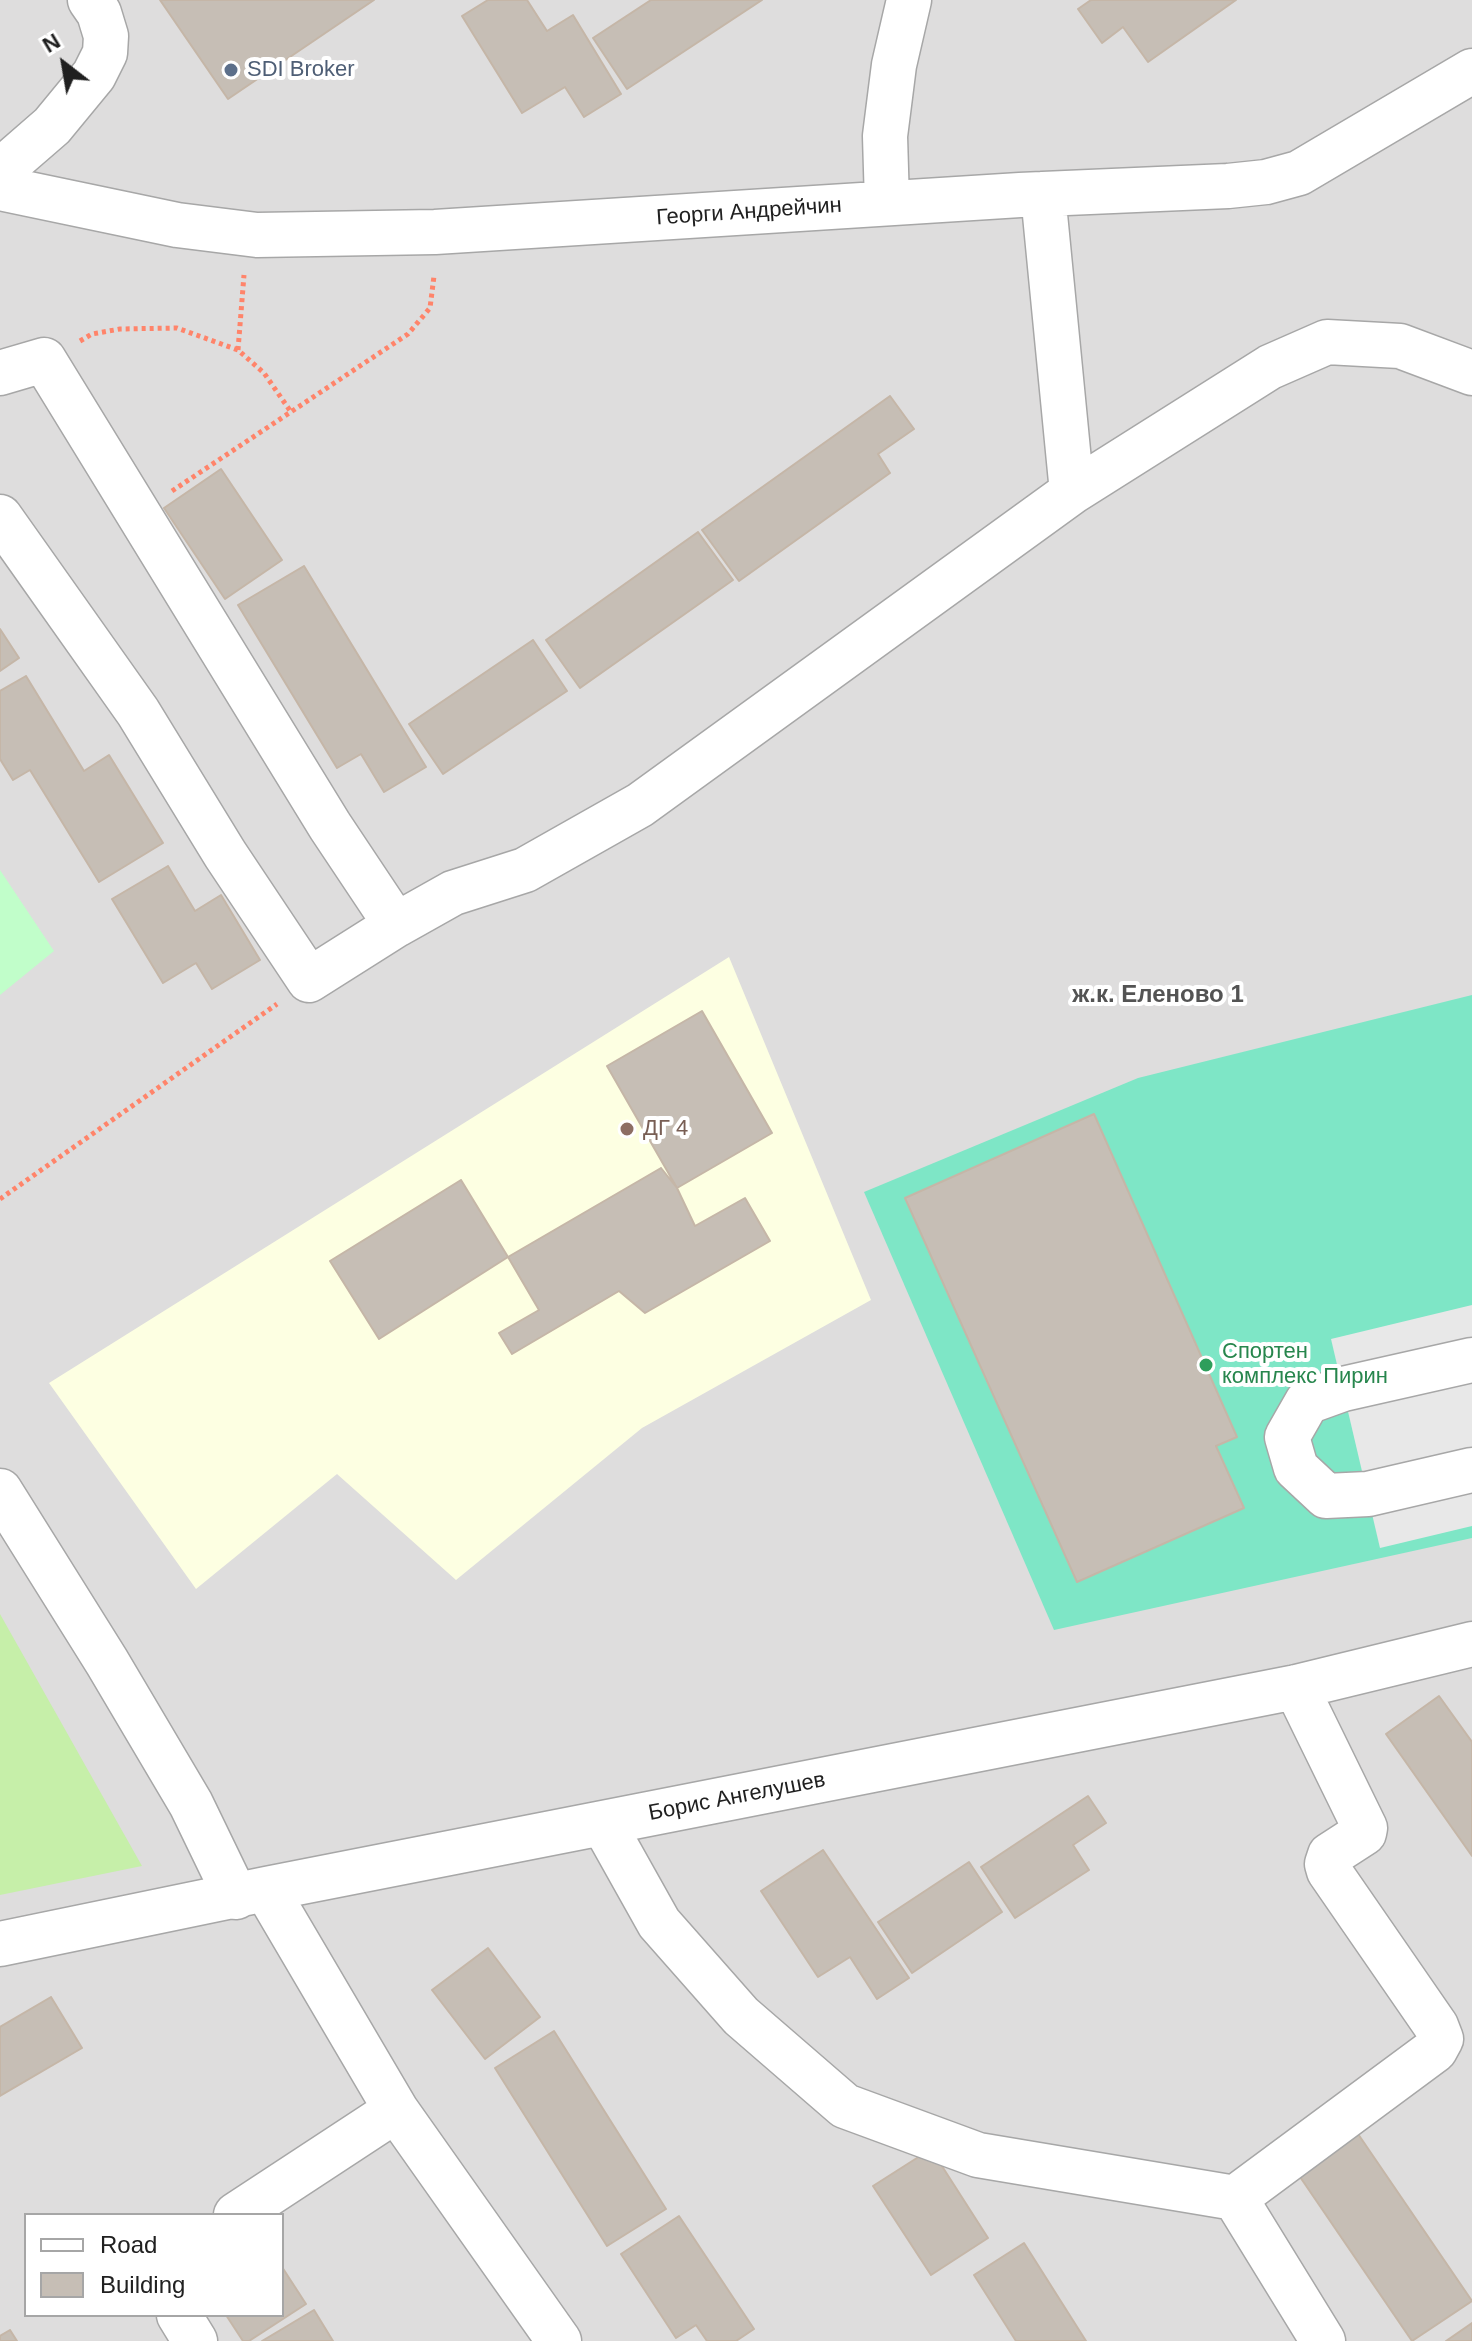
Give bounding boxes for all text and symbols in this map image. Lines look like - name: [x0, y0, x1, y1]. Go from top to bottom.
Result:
- north arrow: [24, 24, 104, 104]
- text: N: [38, 28, 65, 58]
- place label: SDI Broker: [247, 57, 355, 83]
- marker: SDI Broker: [222, 61, 240, 79]
- street label: Георги Андрейчин: [655, 192, 843, 232]
- district label: ж.к. Еленово 1: [1072, 981, 1244, 1009]
- place label: ДГ 4: [643, 1116, 688, 1142]
- marker: ДГ 4: [618, 1120, 636, 1138]
- place label: Спортен комплекс Пирин: [1222, 1339, 1388, 1390]
- marker: Спортен комплекс Пирин: [1197, 1356, 1215, 1374]
- street label: Борис Ангелушев: [646, 1767, 828, 1827]
- legend: [24, 2213, 284, 2317]
- text: Road: [100, 2231, 157, 2258]
- text: Building: [100, 2271, 185, 2298]

